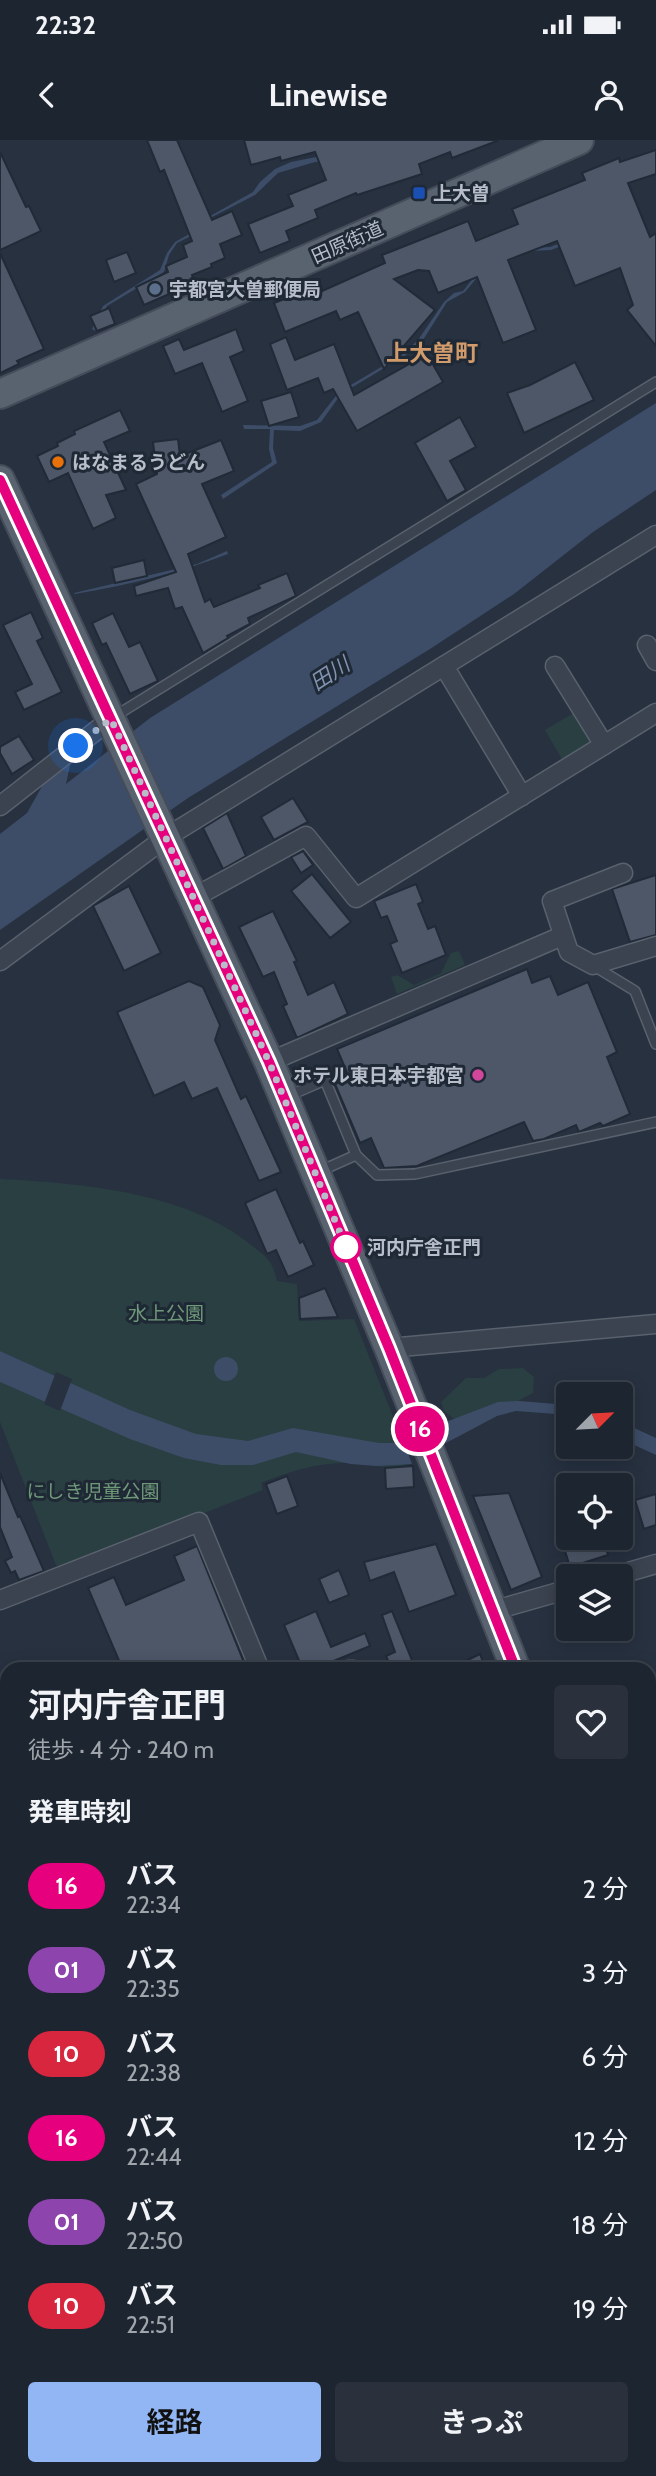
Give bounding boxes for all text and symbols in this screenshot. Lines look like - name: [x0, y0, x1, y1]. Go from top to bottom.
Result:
- text: 22:32: [35, 9, 96, 41]
- text: Linewise: [269, 75, 387, 114]
- icon: back: [28, 76, 66, 114]
- icon: person: [590, 76, 628, 114]
- place label: 上大曽: [433, 182, 490, 205]
- marker: 上大曽: [411, 185, 427, 201]
- street label: 田原街道: [308, 216, 387, 268]
- place label: 宇都宮大曽郵便局: [169, 278, 321, 301]
- marker: 宇都宮大曽郵便局: [147, 281, 163, 297]
- district label: 上大曽町: [386, 339, 478, 367]
- place label: はなまるうどん: [72, 451, 205, 474]
- marker: はなまるうどん: [50, 454, 66, 470]
- water label: 田川: [305, 651, 356, 696]
- your location: [58, 728, 93, 763]
- place label: ホテル東日本宇都宮: [293, 1064, 464, 1087]
- marker: ホテル東日本宇都宮: [470, 1067, 486, 1083]
- marker: 河内庁舎正門: [331, 1232, 361, 1262]
- place label: 河内庁舎正門: [367, 1236, 481, 1259]
- park label: 水上公園: [128, 1302, 204, 1325]
- north arrow: [556, 1382, 634, 1460]
- map controls: [556, 1382, 633, 1641]
- line badge: 16: [388, 1406, 452, 1452]
- text: 16: [409, 1414, 431, 1443]
- button: locate: [556, 1473, 633, 1550]
- park label: にしき児童公園: [26, 1480, 160, 1503]
- button: layers: [556, 1564, 633, 1641]
- text: 河内庁舎正門: [28, 1685, 226, 1725]
- button: heart: [554, 1685, 628, 1759]
- text: 徒歩 · 4 分 · 240 m: [28, 1736, 214, 1764]
- text: 発車時刻: [28, 1796, 132, 1828]
- text: バス: [126, 1859, 178, 1891]
- text: 16: [55, 1871, 78, 1900]
- text: 2 分: [583, 1873, 628, 1905]
- text: 22:34: [126, 1891, 181, 1919]
- text: バス: [126, 1943, 178, 1975]
- text: 01: [54, 1955, 79, 1984]
- text: 3 分: [582, 1957, 628, 1989]
- text: 22:35: [126, 1975, 180, 2003]
- text: バス: [126, 2027, 178, 2059]
- text: 10: [54, 2039, 79, 2068]
- text: 6 分: [581, 2041, 628, 2073]
- text: 22:38: [126, 2059, 181, 2087]
- text: バス: [126, 2111, 178, 2143]
- text: 16: [55, 2123, 78, 2152]
- text: 12 分: [574, 2125, 628, 2157]
- text: 22:44: [126, 2143, 181, 2171]
- text: バス: [126, 2195, 178, 2227]
- text: 01: [54, 2207, 79, 2236]
- text: 18 分: [572, 2209, 628, 2241]
- text: 22:50: [126, 2227, 183, 2255]
- text: バス: [126, 2279, 178, 2311]
- text: 10: [54, 2291, 79, 2320]
- text: 19 分: [573, 2293, 628, 2325]
- text: 22:51: [126, 2311, 175, 2339]
- button: 経路: [28, 2382, 321, 2462]
- button: きっぷ: [335, 2382, 628, 2462]

